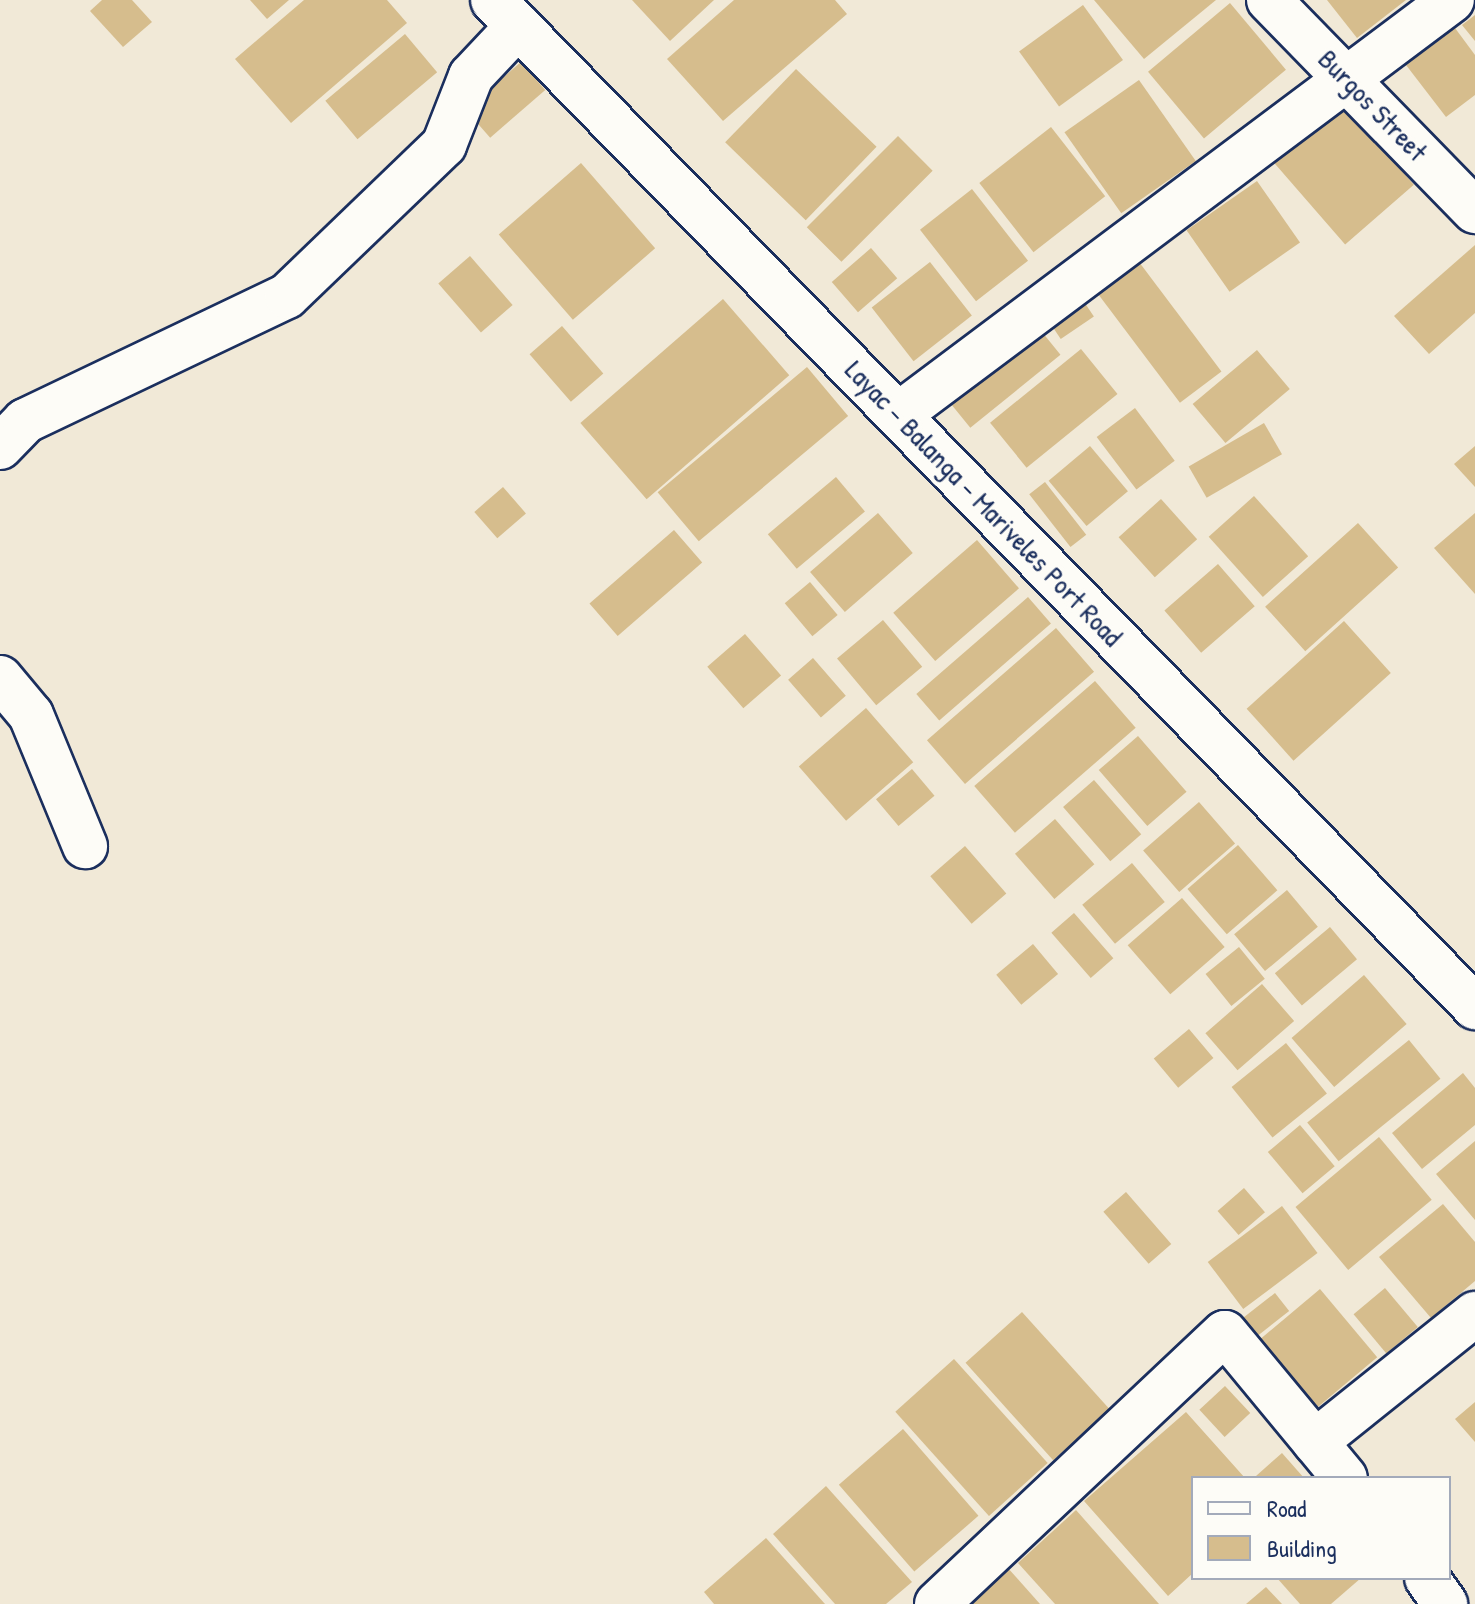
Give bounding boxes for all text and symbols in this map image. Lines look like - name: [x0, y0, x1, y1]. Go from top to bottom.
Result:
- street label: Burgos Street: [1311, 42, 1435, 168]
- street label: Layac – Balanga – Mariveles Port Road: [838, 353, 1130, 653]
- legend: [1191, 1476, 1451, 1580]
- text: Road: [1267, 1492, 1306, 1524]
- text: Building: [1267, 1532, 1337, 1564]

